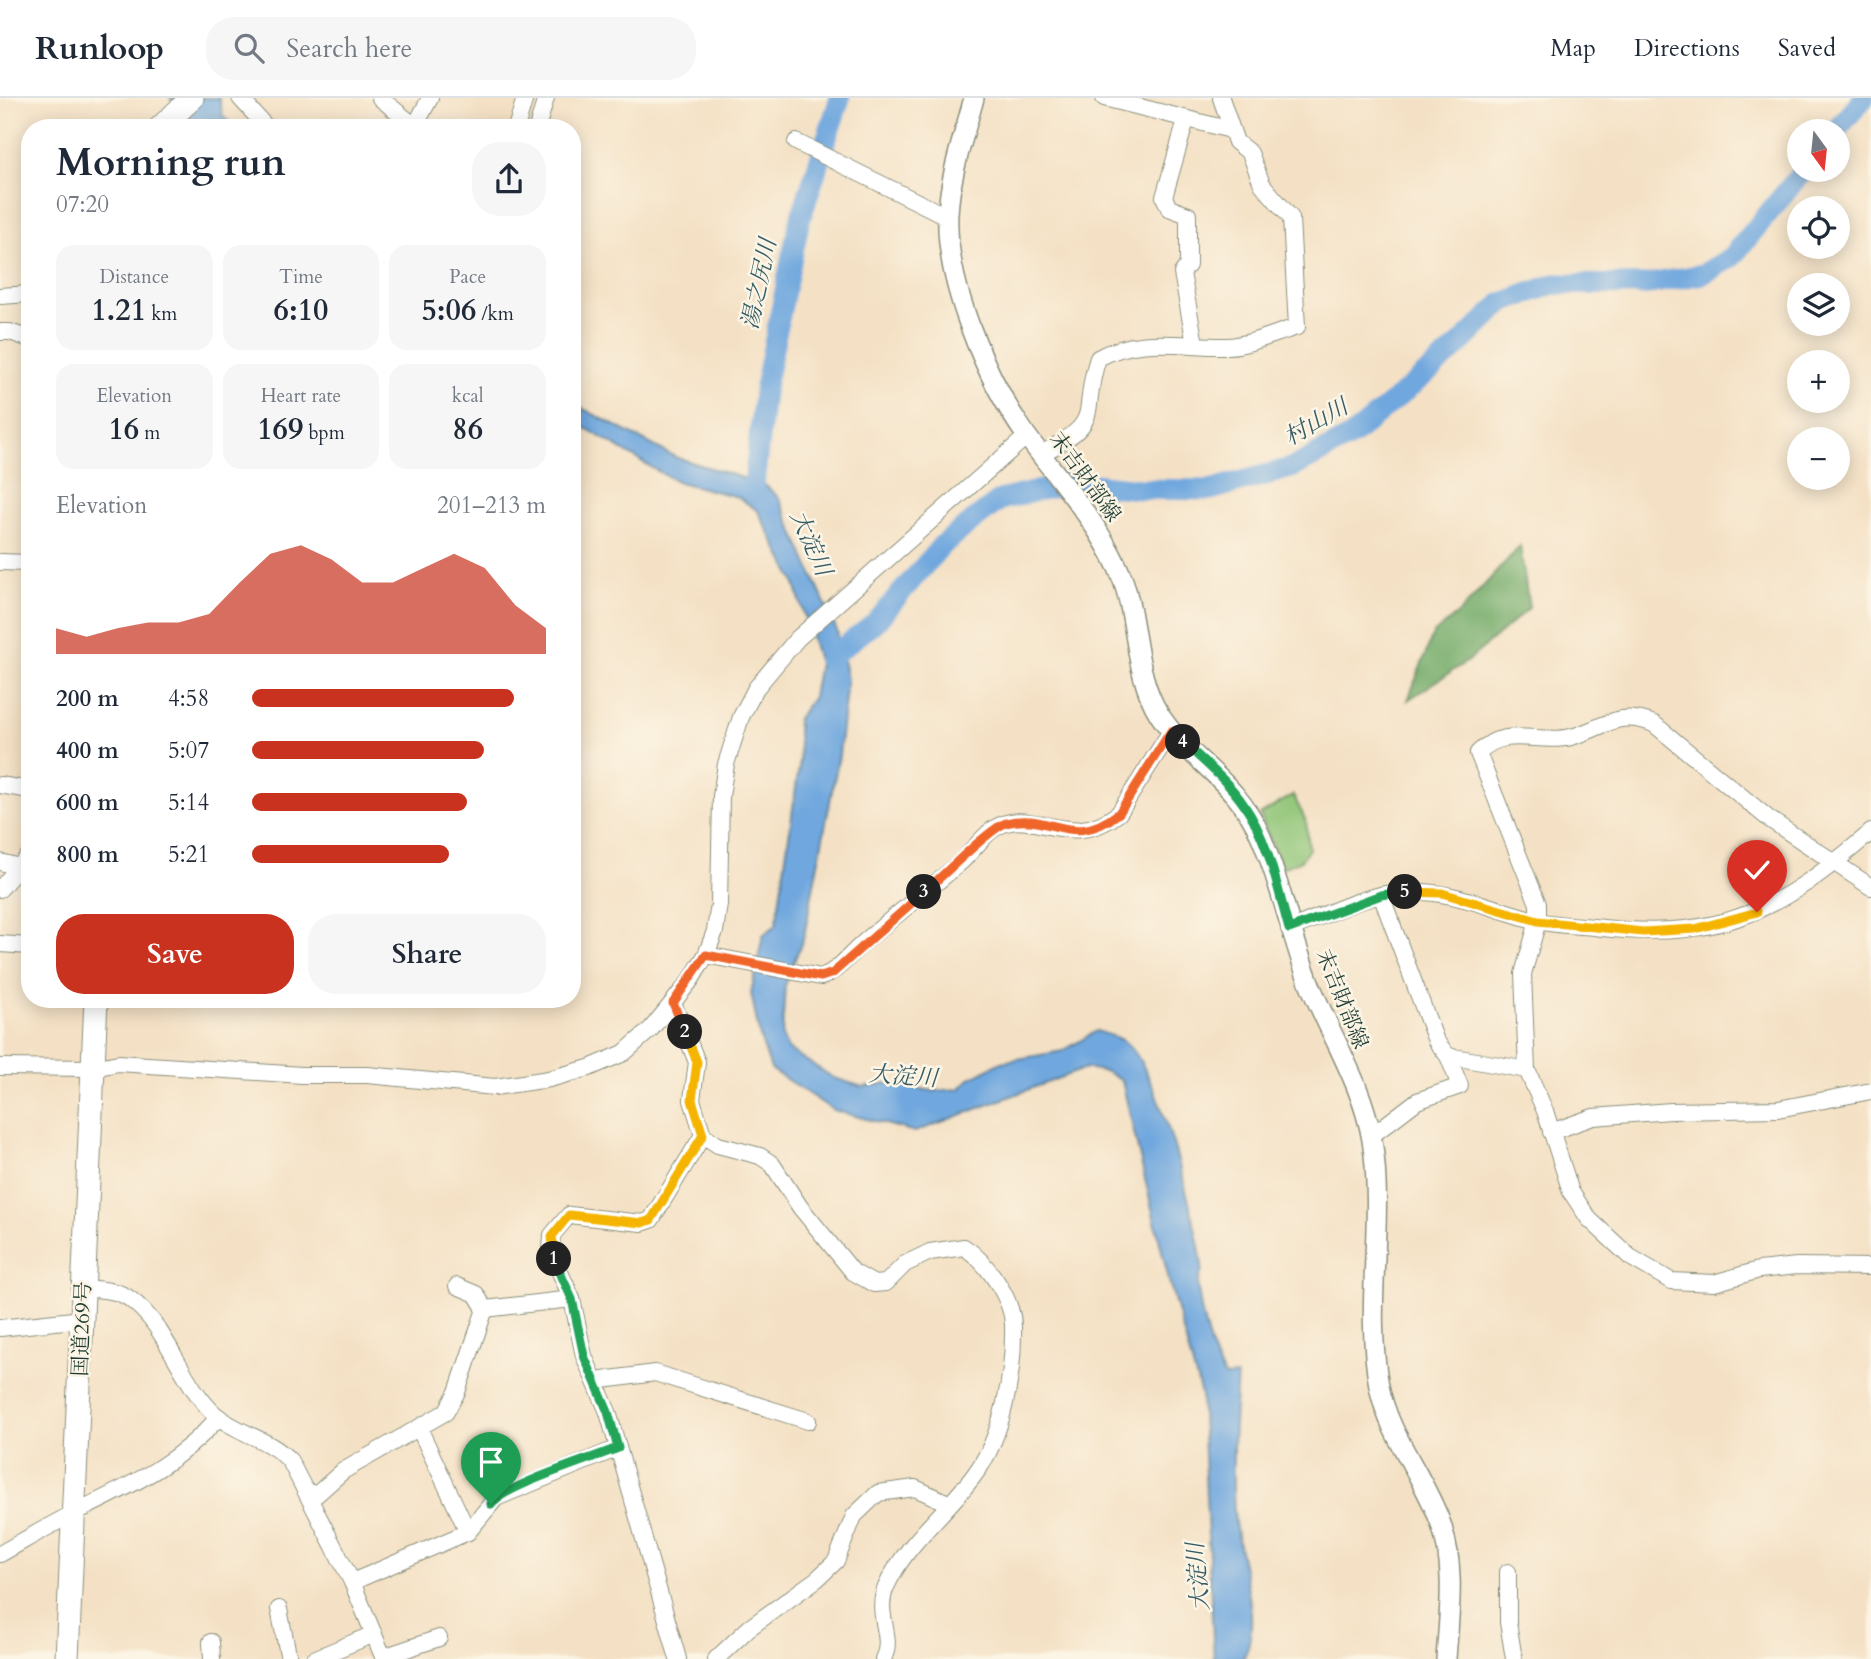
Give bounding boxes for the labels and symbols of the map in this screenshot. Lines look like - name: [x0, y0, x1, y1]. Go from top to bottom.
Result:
- north arrow: [1787, 119, 1850, 182]
- water label: 湯之尻川: [734, 233, 784, 332]
- water label: 村山川: [1278, 390, 1356, 453]
- street label: 末吉財部線: [1042, 426, 1128, 528]
- water label: 大淀川: [783, 505, 840, 584]
- pin: 4: [1166, 724, 1200, 760]
- pin: [1727, 840, 1787, 912]
- pin: 3: [906, 874, 942, 910]
- pin: 5: [1388, 874, 1422, 910]
- street label: 末吉財部線: [1309, 945, 1375, 1053]
- pin: 2: [668, 1014, 702, 1049]
- water label: 大淀川: [868, 1058, 941, 1094]
- pin: 1: [536, 1242, 572, 1276]
- street label: 国道269号: [66, 1281, 98, 1377]
- pin: [461, 1432, 521, 1504]
- water label: 大淀川: [1179, 1538, 1216, 1613]

